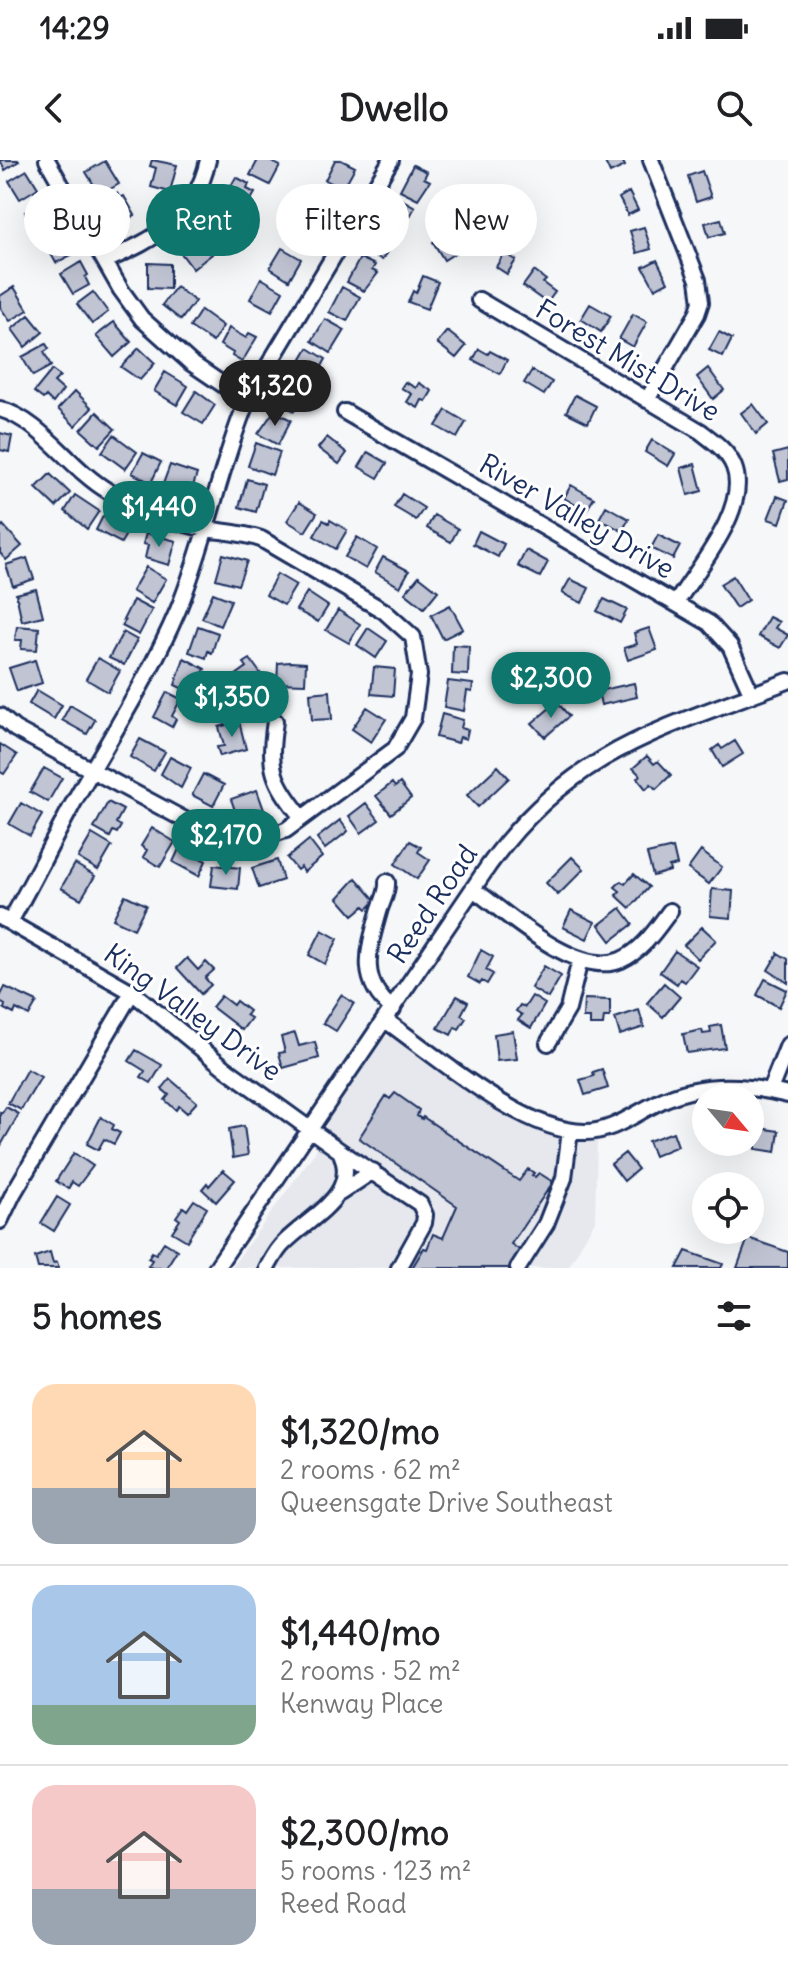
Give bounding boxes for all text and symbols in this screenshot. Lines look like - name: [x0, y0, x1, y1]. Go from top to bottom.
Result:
- text: 14:29: [40, 9, 110, 47]
- icon: back: [32, 86, 76, 130]
- text: Dwello: [339, 86, 449, 131]
- icon: search: [712, 86, 756, 130]
- chip: Buy: [24, 184, 130, 256]
- chip: Rent: [146, 184, 260, 256]
- chip: Filters: [276, 184, 409, 256]
- chip: New: [425, 184, 537, 256]
- street label: Forest Mist Drive: [529, 291, 727, 429]
- pin: $1,320: [210, 360, 340, 428]
- text: $1,320: [237, 369, 313, 402]
- street label: River Valley Drive: [473, 446, 681, 586]
- pin: $1,440: [94, 481, 224, 549]
- text: $1,440: [121, 490, 197, 523]
- pin: $2,300: [486, 652, 616, 720]
- text: $2,300: [509, 661, 593, 694]
- pin: $1,350: [167, 671, 297, 739]
- text: $1,350: [194, 680, 270, 713]
- pin: $2,170: [161, 809, 291, 877]
- text: $2,170: [189, 818, 263, 851]
- street label: Reed Road: [379, 837, 485, 971]
- street label: King Valley Drive: [97, 935, 289, 1089]
- north arrow: [692, 1084, 764, 1156]
- map controls: [692, 1084, 764, 1244]
- button: locate: [692, 1172, 764, 1244]
- icon: filters: [712, 1294, 756, 1338]
- text: 5 homes: [32, 1295, 162, 1338]
- text: $1,320/mo: [280, 1410, 440, 1453]
- icon: home: [96, 1416, 192, 1512]
- text: 2 rooms · 62 m²: [280, 1453, 461, 1486]
- text: Queensgate Drive Southeast: [280, 1486, 613, 1519]
- text: $1,440/mo: [280, 1611, 440, 1654]
- icon: home: [96, 1617, 192, 1713]
- text: 2 rooms · 52 m²: [280, 1654, 461, 1687]
- text: Kenway Place: [280, 1687, 443, 1720]
- text: $2,300/mo: [280, 1811, 449, 1854]
- icon: home: [96, 1817, 192, 1913]
- text: 5 rooms · 123 m²: [280, 1854, 472, 1887]
- text: Reed Road: [280, 1887, 406, 1920]

